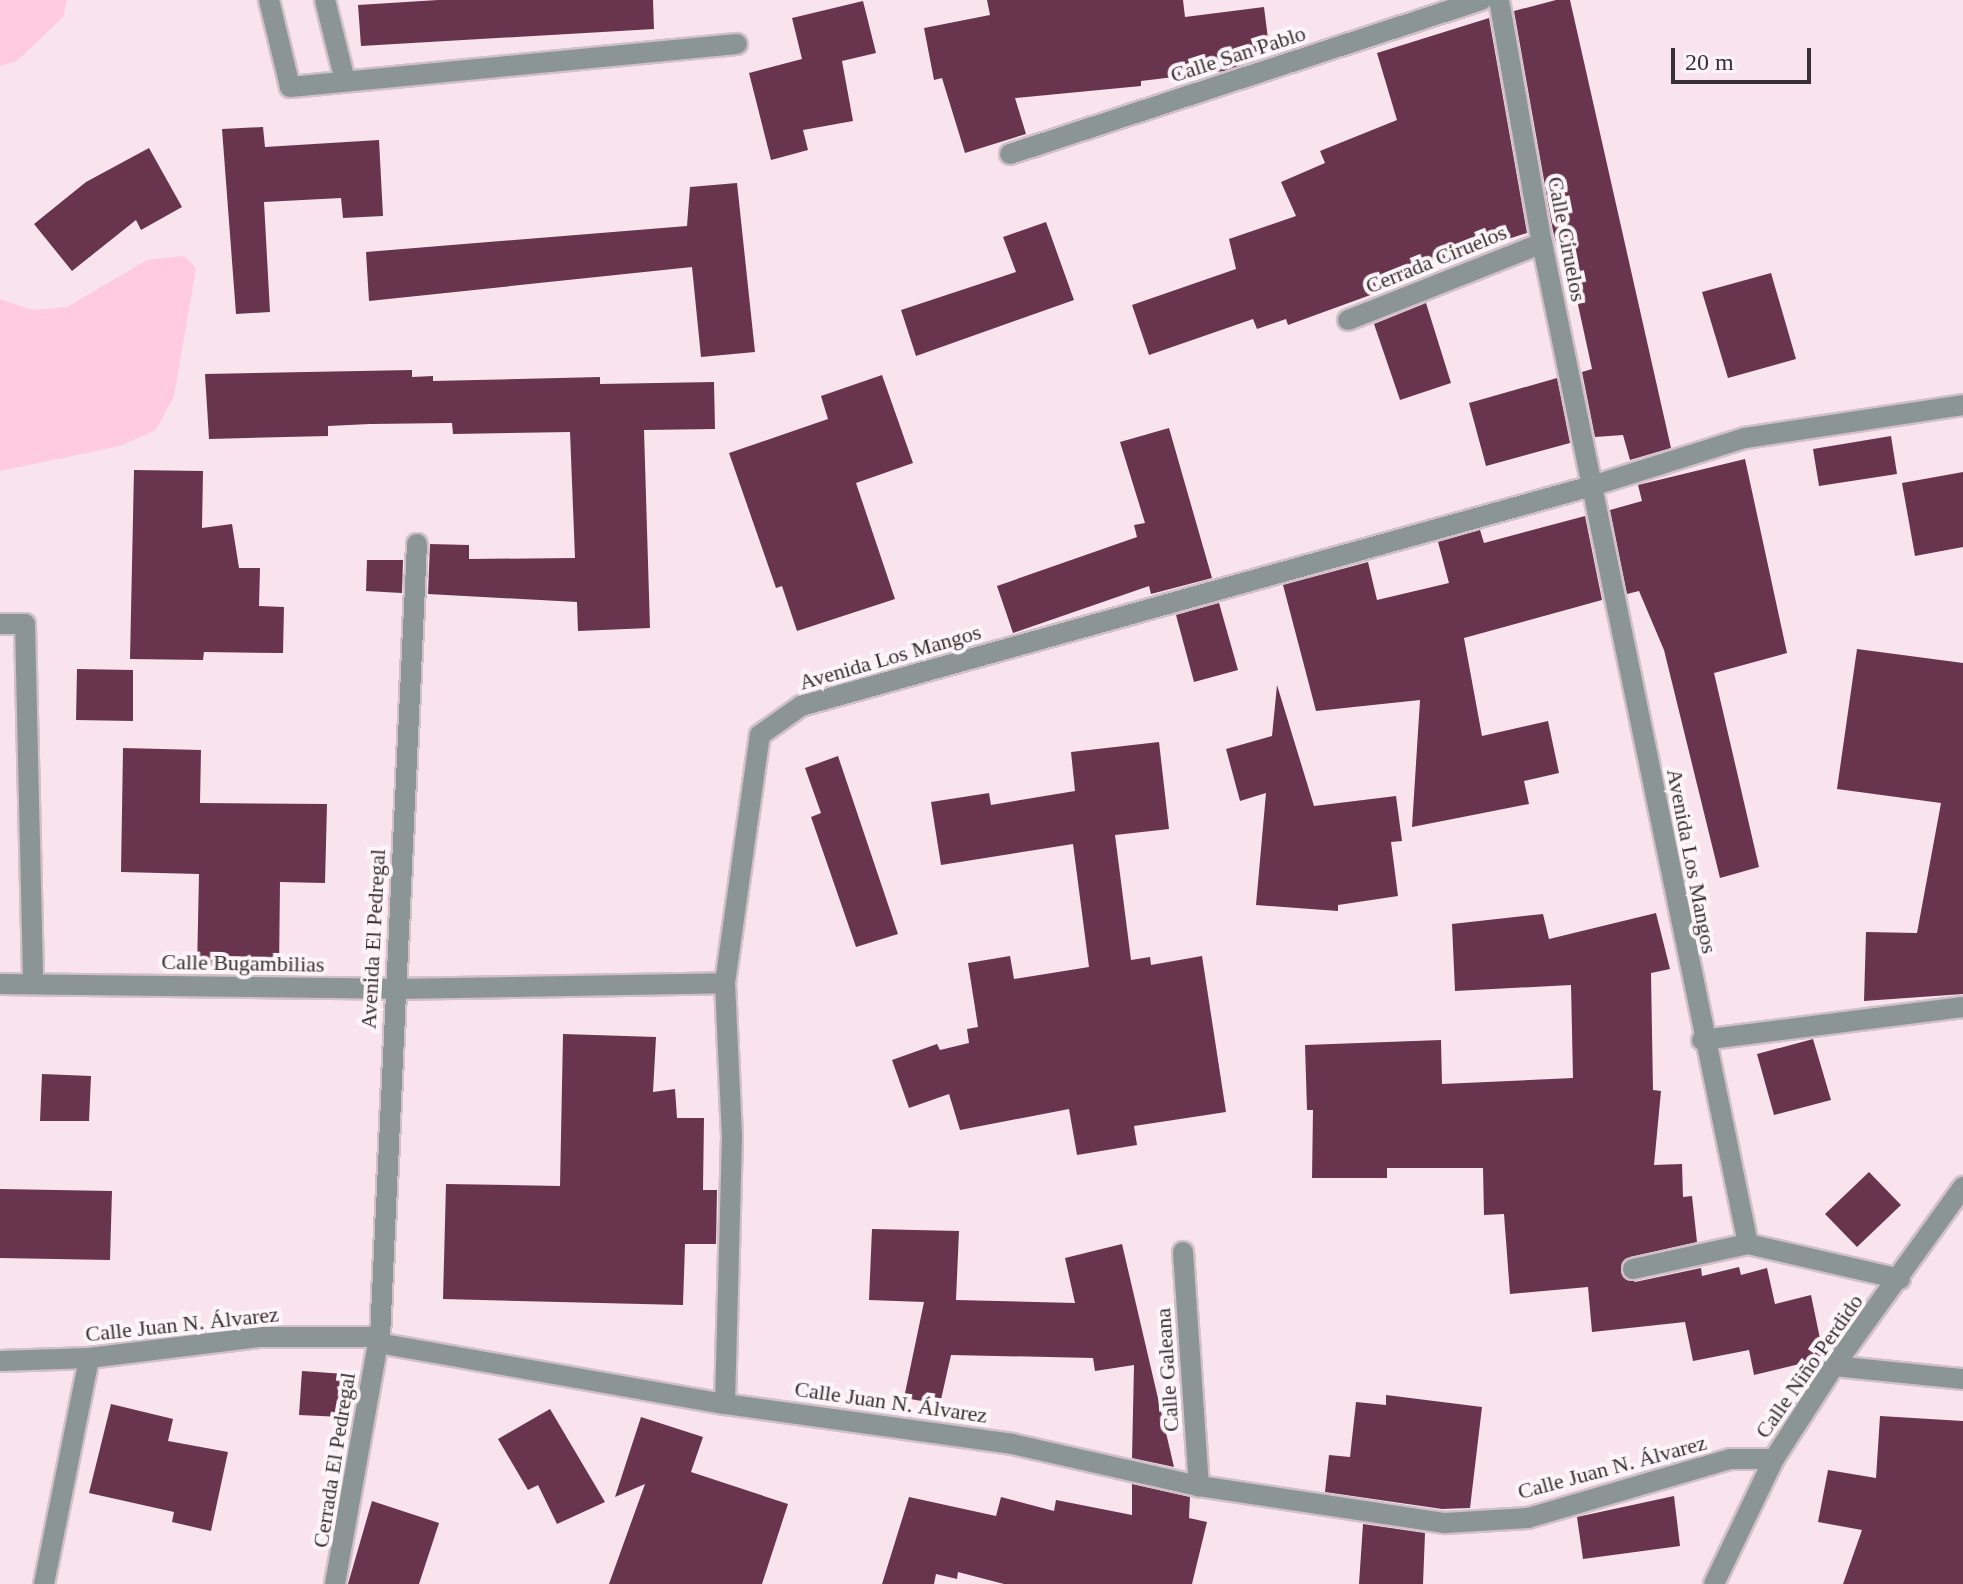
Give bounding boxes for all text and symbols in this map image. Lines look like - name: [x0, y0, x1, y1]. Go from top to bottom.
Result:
- street label: Calle San Pablo: [1167, 20, 1309, 88]
- scale bar: [1675, 32, 1815, 82]
- text: 20 m: [1685, 49, 1734, 75]
- street label: Calle Ciruelos: [1542, 174, 1592, 304]
- street label: Cerrada Ciruelos: [1362, 219, 1510, 299]
- street label: Avenida Los Mangos: [796, 618, 984, 696]
- street label: Avenida Los Mangos: [1661, 766, 1723, 956]
- street label: Avenida El Pedregal: [355, 848, 391, 1030]
- street label: Calle Bugambilias: [161, 948, 325, 978]
- street label: Calle Niño Perdido: [1749, 1289, 1869, 1443]
- street label: Calle Juan N. Álvarez: [84, 1301, 280, 1347]
- street label: Calle Galeana: [1150, 1307, 1184, 1433]
- street label: Cerrada El Pedregal: [307, 1370, 361, 1550]
- street label: Calle Juan N. Álvarez: [793, 1375, 989, 1429]
- street label: Calle Juan N. Álvarez: [1515, 1429, 1709, 1505]

